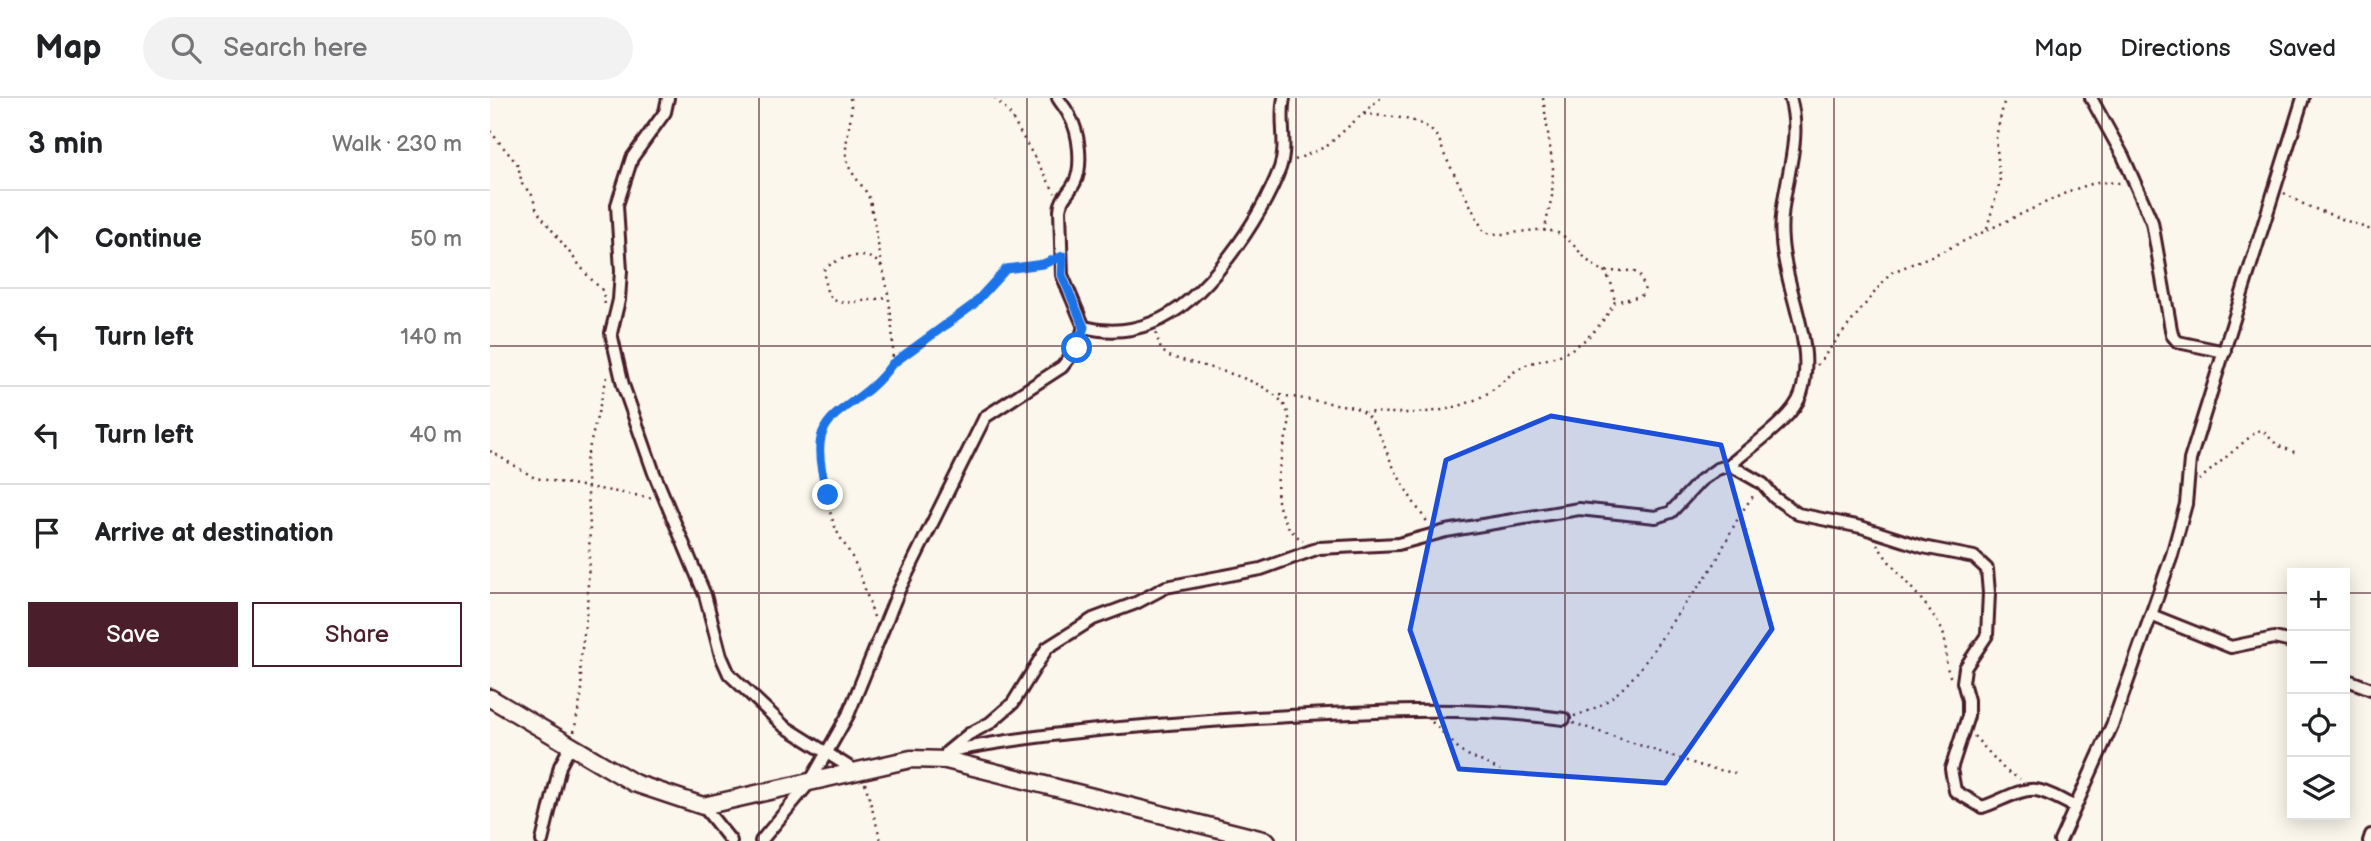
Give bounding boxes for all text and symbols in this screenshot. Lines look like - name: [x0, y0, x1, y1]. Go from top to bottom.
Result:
- search box: [143, 17, 633, 80]
- text: Map: [35, 28, 101, 68]
- icon: search: [167, 29, 205, 67]
- text: Search here: [223, 33, 367, 64]
- text: Map: [2034, 34, 2082, 63]
- text: Directions: [2120, 34, 2231, 63]
- text: Saved: [2269, 34, 2336, 63]
- text: 3 min: [28, 126, 103, 162]
- text: Walk · 230 m: [332, 130, 462, 158]
- icon: ahead: [28, 220, 66, 258]
- text: Continue: [95, 224, 202, 255]
- text: 50 m: [410, 225, 462, 253]
- icon: left: [28, 318, 66, 356]
- text: Turn left: [95, 322, 194, 353]
- text: 140 m: [400, 323, 462, 351]
- route start: [1061, 332, 1092, 363]
- icon: left: [28, 416, 66, 454]
- text: Turn left: [95, 420, 194, 451]
- text: 40 m: [409, 421, 462, 449]
- route end: [812, 479, 843, 510]
- icon: arrive: [28, 514, 66, 552]
- text: Arrive at destination: [95, 518, 334, 549]
- map controls: [2287, 568, 2350, 820]
- button: +: [2287, 568, 2350, 631]
- button: Save: [28, 602, 238, 667]
- button: Share: [252, 602, 462, 667]
- button: −: [2287, 631, 2350, 694]
- button: locate: [2287, 694, 2350, 757]
- button: layers: [2287, 757, 2350, 820]

